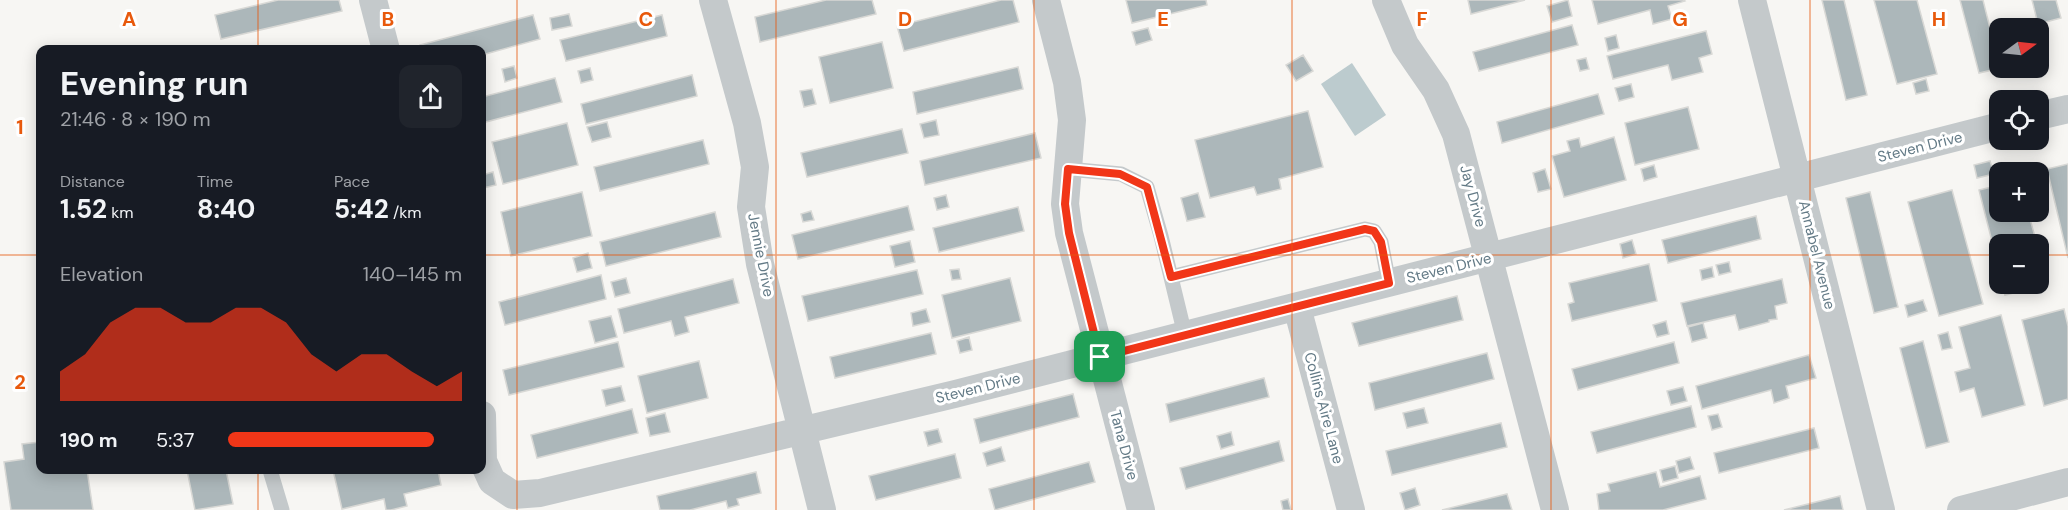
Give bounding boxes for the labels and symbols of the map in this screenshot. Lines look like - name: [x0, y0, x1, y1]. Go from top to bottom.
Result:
- text: A: [122, 6, 136, 32]
- text: B: [382, 6, 394, 32]
- text: C: [639, 6, 653, 32]
- text: D: [898, 6, 912, 32]
- text: E: [1157, 6, 1169, 32]
- text: F: [1416, 6, 1428, 32]
- text: G: [1672, 6, 1688, 32]
- text: H: [1932, 6, 1946, 32]
- north arrow: [1989, 18, 2049, 78]
- text: 1: [16, 114, 24, 140]
- street label: Steven Drive: [1875, 127, 1965, 167]
- street label: Jay Drive: [1455, 163, 1491, 229]
- street label: Annabel Avenue: [1794, 198, 1840, 312]
- street label: Jennie Drive: [743, 211, 779, 299]
- street label: Steven Drive: [1404, 248, 1494, 288]
- pin: [1074, 331, 1125, 382]
- street label: Collins Aire Lane: [1300, 350, 1348, 466]
- street label: Steven Drive: [933, 368, 1023, 408]
- text: 2: [14, 369, 26, 395]
- street label: Tana Drive: [1105, 408, 1143, 482]

